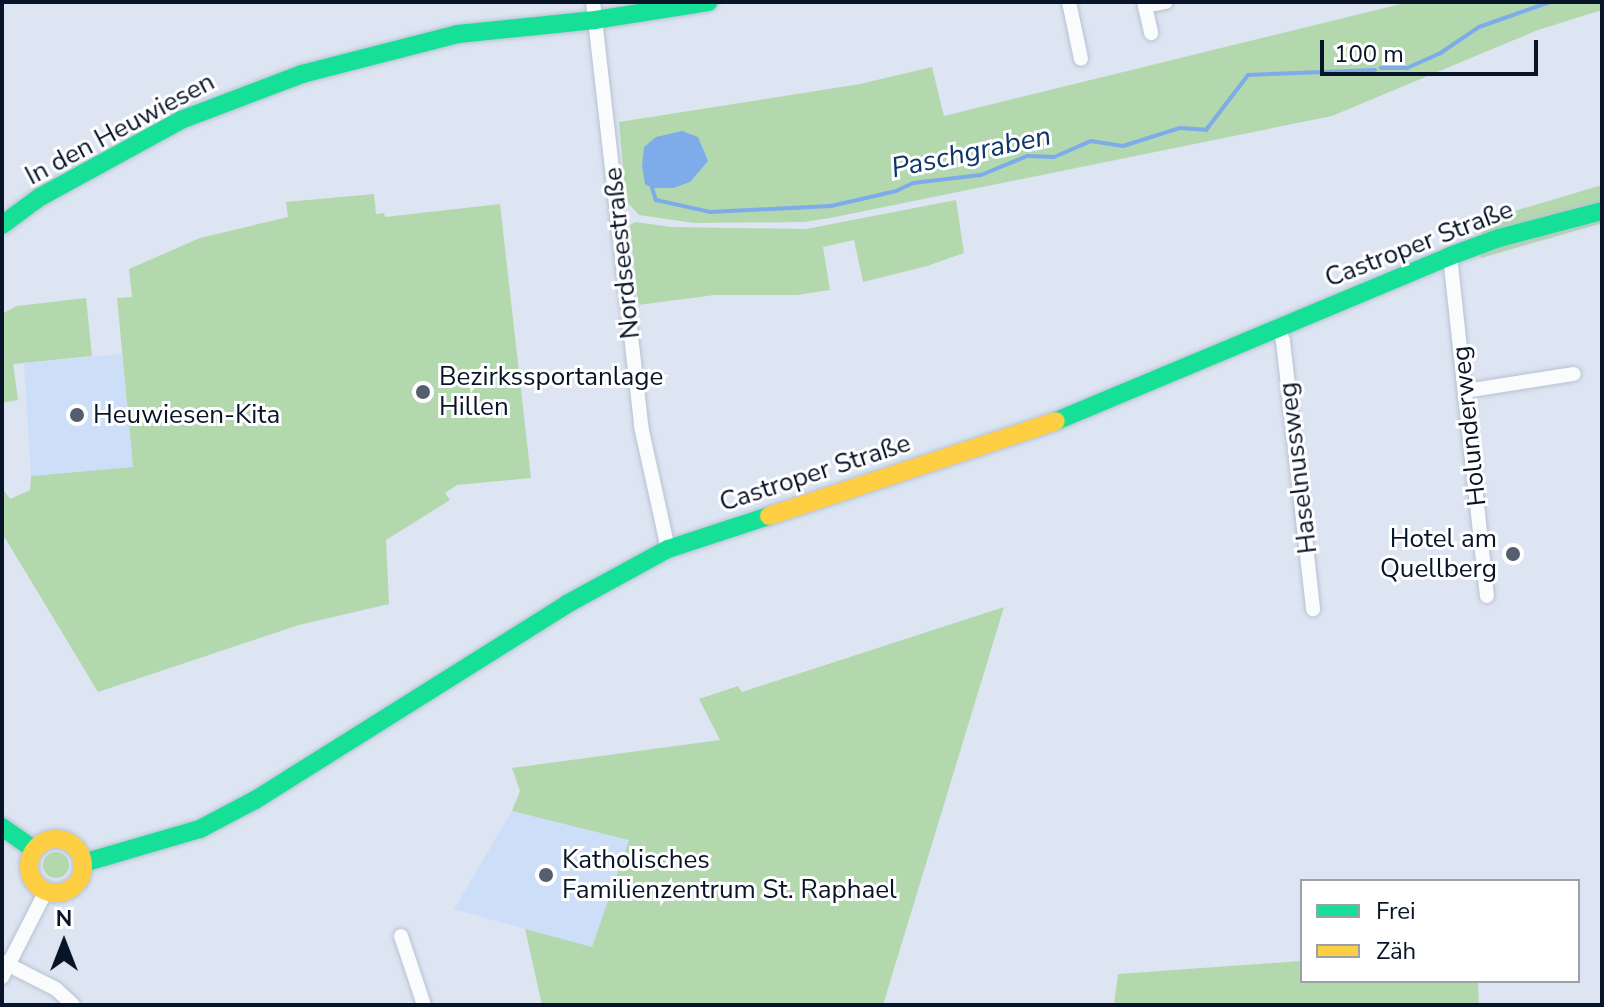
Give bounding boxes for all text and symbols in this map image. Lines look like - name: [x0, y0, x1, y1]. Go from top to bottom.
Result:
- scale bar: [1324, 24, 1542, 74]
- text: 100 m: [1334, 38, 1404, 70]
- street label: In den Heuwiesen: [20, 66, 220, 192]
- water label: Paschgraben: [888, 119, 1054, 185]
- street label: Nordseestraße: [597, 166, 647, 340]
- street label: Castroper Straße: [1321, 194, 1517, 294]
- street label: Holunderweg: [1445, 344, 1493, 508]
- place label: Bezirkssportanlage Hillen: [439, 361, 663, 422]
- street label: Haselnussweg: [1272, 381, 1324, 555]
- marker: Bezirkssportanlage Hillen: [414, 383, 432, 401]
- place label: Heuwiesen-Kita: [93, 399, 280, 431]
- marker: Heuwiesen-Kita: [68, 406, 86, 424]
- street label: Castroper Straße: [716, 427, 914, 519]
- place label: Hotel am Quellberg: [1380, 523, 1497, 584]
- marker: Hotel am Quellberg: [1504, 545, 1522, 563]
- place label: Katholisches Familienzentrum St. Raphael: [562, 844, 897, 906]
- marker: Katholisches Familienzentrum St. Raphael: [537, 866, 555, 884]
- legend: [1300, 879, 1580, 983]
- text: Frei: [1376, 895, 1416, 927]
- north arrow: [24, 903, 104, 983]
- text: N: [56, 904, 72, 934]
- text: Zäh: [1376, 935, 1416, 967]

